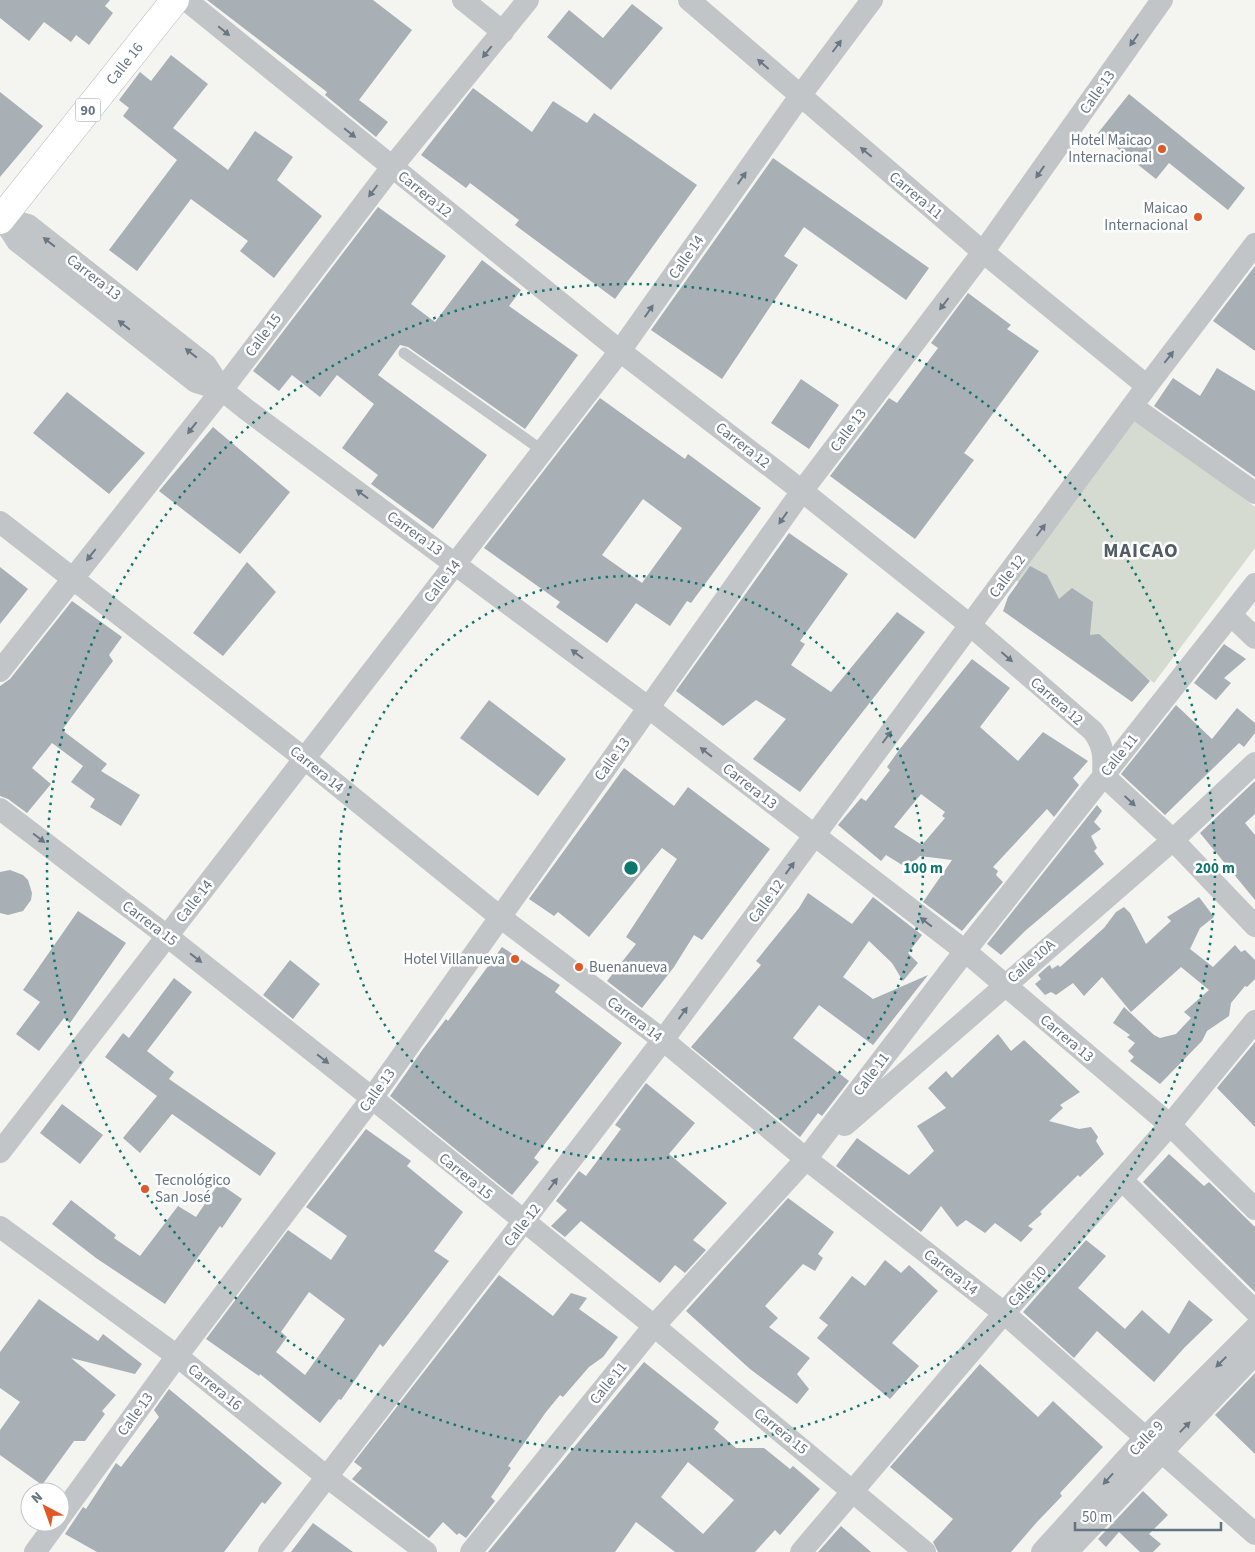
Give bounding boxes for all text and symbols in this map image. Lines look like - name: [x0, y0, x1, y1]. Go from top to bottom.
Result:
- one-way arrow: [217, 25, 230, 36]
- one-way arrow: [1129, 33, 1139, 47]
- street label: Calle 16: [101, 38, 148, 90]
- one-way arrow: [832, 39, 842, 53]
- one-way arrow: [481, 45, 492, 58]
- one-way arrow: [757, 58, 769, 70]
- street label: Calle 13: [1075, 66, 1120, 118]
- road number: 90: [76, 98, 100, 122]
- one-way arrow: [343, 128, 356, 139]
- place label: Hotel Maicao Internacional: [1068, 130, 1152, 168]
- marker: Hotel Maicao Internacional: [1156, 143, 1168, 155]
- one-way arrow: [860, 147, 873, 158]
- one-way arrow: [1035, 165, 1045, 179]
- street label: Carrera 12: [393, 166, 456, 223]
- street label: Carrera 11: [884, 167, 947, 224]
- one-way arrow: [737, 171, 747, 185]
- one-way arrow: [368, 184, 378, 198]
- place label: Maicao Internacional: [1104, 198, 1188, 236]
- marker: Maicao Internacional: [1192, 211, 1204, 223]
- street label: Calle 14: [664, 231, 709, 283]
- one-way arrow: [43, 236, 56, 247]
- street label: Carrera 13: [62, 249, 125, 305]
- one-way arrow: [939, 297, 949, 311]
- one-way arrow: [643, 305, 654, 318]
- street label: Calle 15: [240, 309, 287, 361]
- one-way arrow: [118, 320, 131, 331]
- one-way arrow: [185, 348, 198, 359]
- one-way arrow: [1164, 350, 1174, 364]
- street label: Calle 13: [825, 404, 872, 456]
- street label: Carrera 12: [711, 417, 774, 473]
- one-way arrow: [186, 421, 197, 434]
- one-way arrow: [355, 489, 369, 499]
- street label: Carrera 13: [383, 506, 447, 561]
- one-way arrow: [779, 511, 789, 524]
- one-way arrow: [1036, 523, 1046, 537]
- district label: MAICAO: [1103, 537, 1179, 565]
- one-way arrow: [85, 548, 96, 561]
- street label: Calle 12: [984, 550, 1031, 602]
- street label: Calle 14: [419, 555, 466, 607]
- one-way arrow: [571, 648, 584, 659]
- one-way arrow: [1001, 652, 1014, 663]
- street label: Carrera 12: [1026, 672, 1088, 730]
- street label: Calle 11: [1096, 730, 1143, 781]
- one-way arrow: [881, 731, 892, 744]
- street label: Calle 13: [589, 733, 635, 785]
- street label: Carrera 14: [285, 741, 349, 798]
- one-way arrow: [700, 746, 713, 757]
- street label: Carrera 13: [718, 758, 781, 814]
- one-way arrow: [1124, 795, 1136, 806]
- one-way arrow: [32, 833, 45, 844]
- text: 100 m: [903, 858, 943, 879]
- text: 200 m: [1195, 858, 1235, 879]
- centre of rings: [622, 859, 640, 877]
- one-way arrow: [785, 861, 795, 875]
- street label: Calle 14: [171, 875, 218, 927]
- street label: Calle 12: [743, 875, 789, 927]
- street label: Carrera 15: [118, 896, 182, 951]
- one-way arrow: [920, 916, 933, 927]
- street label: Calle 10A: [1003, 934, 1060, 988]
- place label: Hotel Villanueva: [403, 949, 505, 970]
- one-way arrow: [189, 953, 202, 964]
- marker: Hotel Villanueva: [509, 953, 521, 965]
- place label: Buenanueva: [589, 957, 667, 978]
- marker: Buenanueva: [573, 961, 585, 973]
- street label: Carrera 14: [603, 992, 667, 1047]
- one-way arrow: [678, 1007, 689, 1020]
- street label: Carrera 13: [1035, 1010, 1098, 1067]
- street label: Calle 11: [848, 1048, 895, 1100]
- one-way arrow: [316, 1054, 329, 1065]
- street label: Calle 13: [354, 1064, 400, 1116]
- street label: Carrera 15: [434, 1148, 497, 1205]
- place label: Tecnológico San José: [155, 1170, 231, 1208]
- one-way arrow: [548, 1178, 559, 1191]
- marker: Tecnológico San José: [139, 1183, 151, 1195]
- street label: Calle 12: [499, 1199, 546, 1251]
- street label: Carrera 14: [919, 1244, 983, 1301]
- street label: Calle 10: [1003, 1261, 1052, 1312]
- one-way arrow: [1215, 1356, 1227, 1368]
- street label: Calle 11: [585, 1358, 632, 1409]
- street label: Carrera 16: [183, 1359, 246, 1416]
- street label: Calle 13: [112, 1388, 158, 1440]
- street label: Carrera 15: [749, 1403, 812, 1460]
- street label: Calle 9: [1124, 1416, 1168, 1461]
- one-way arrow: [1179, 1422, 1191, 1434]
- one-way arrow: [1102, 1473, 1114, 1485]
- north arrow: [20, 1482, 70, 1532]
- text: N: [27, 1487, 47, 1509]
- scale bar: [1075, 1500, 1221, 1532]
- text: 50 m: [1082, 1507, 1112, 1528]

